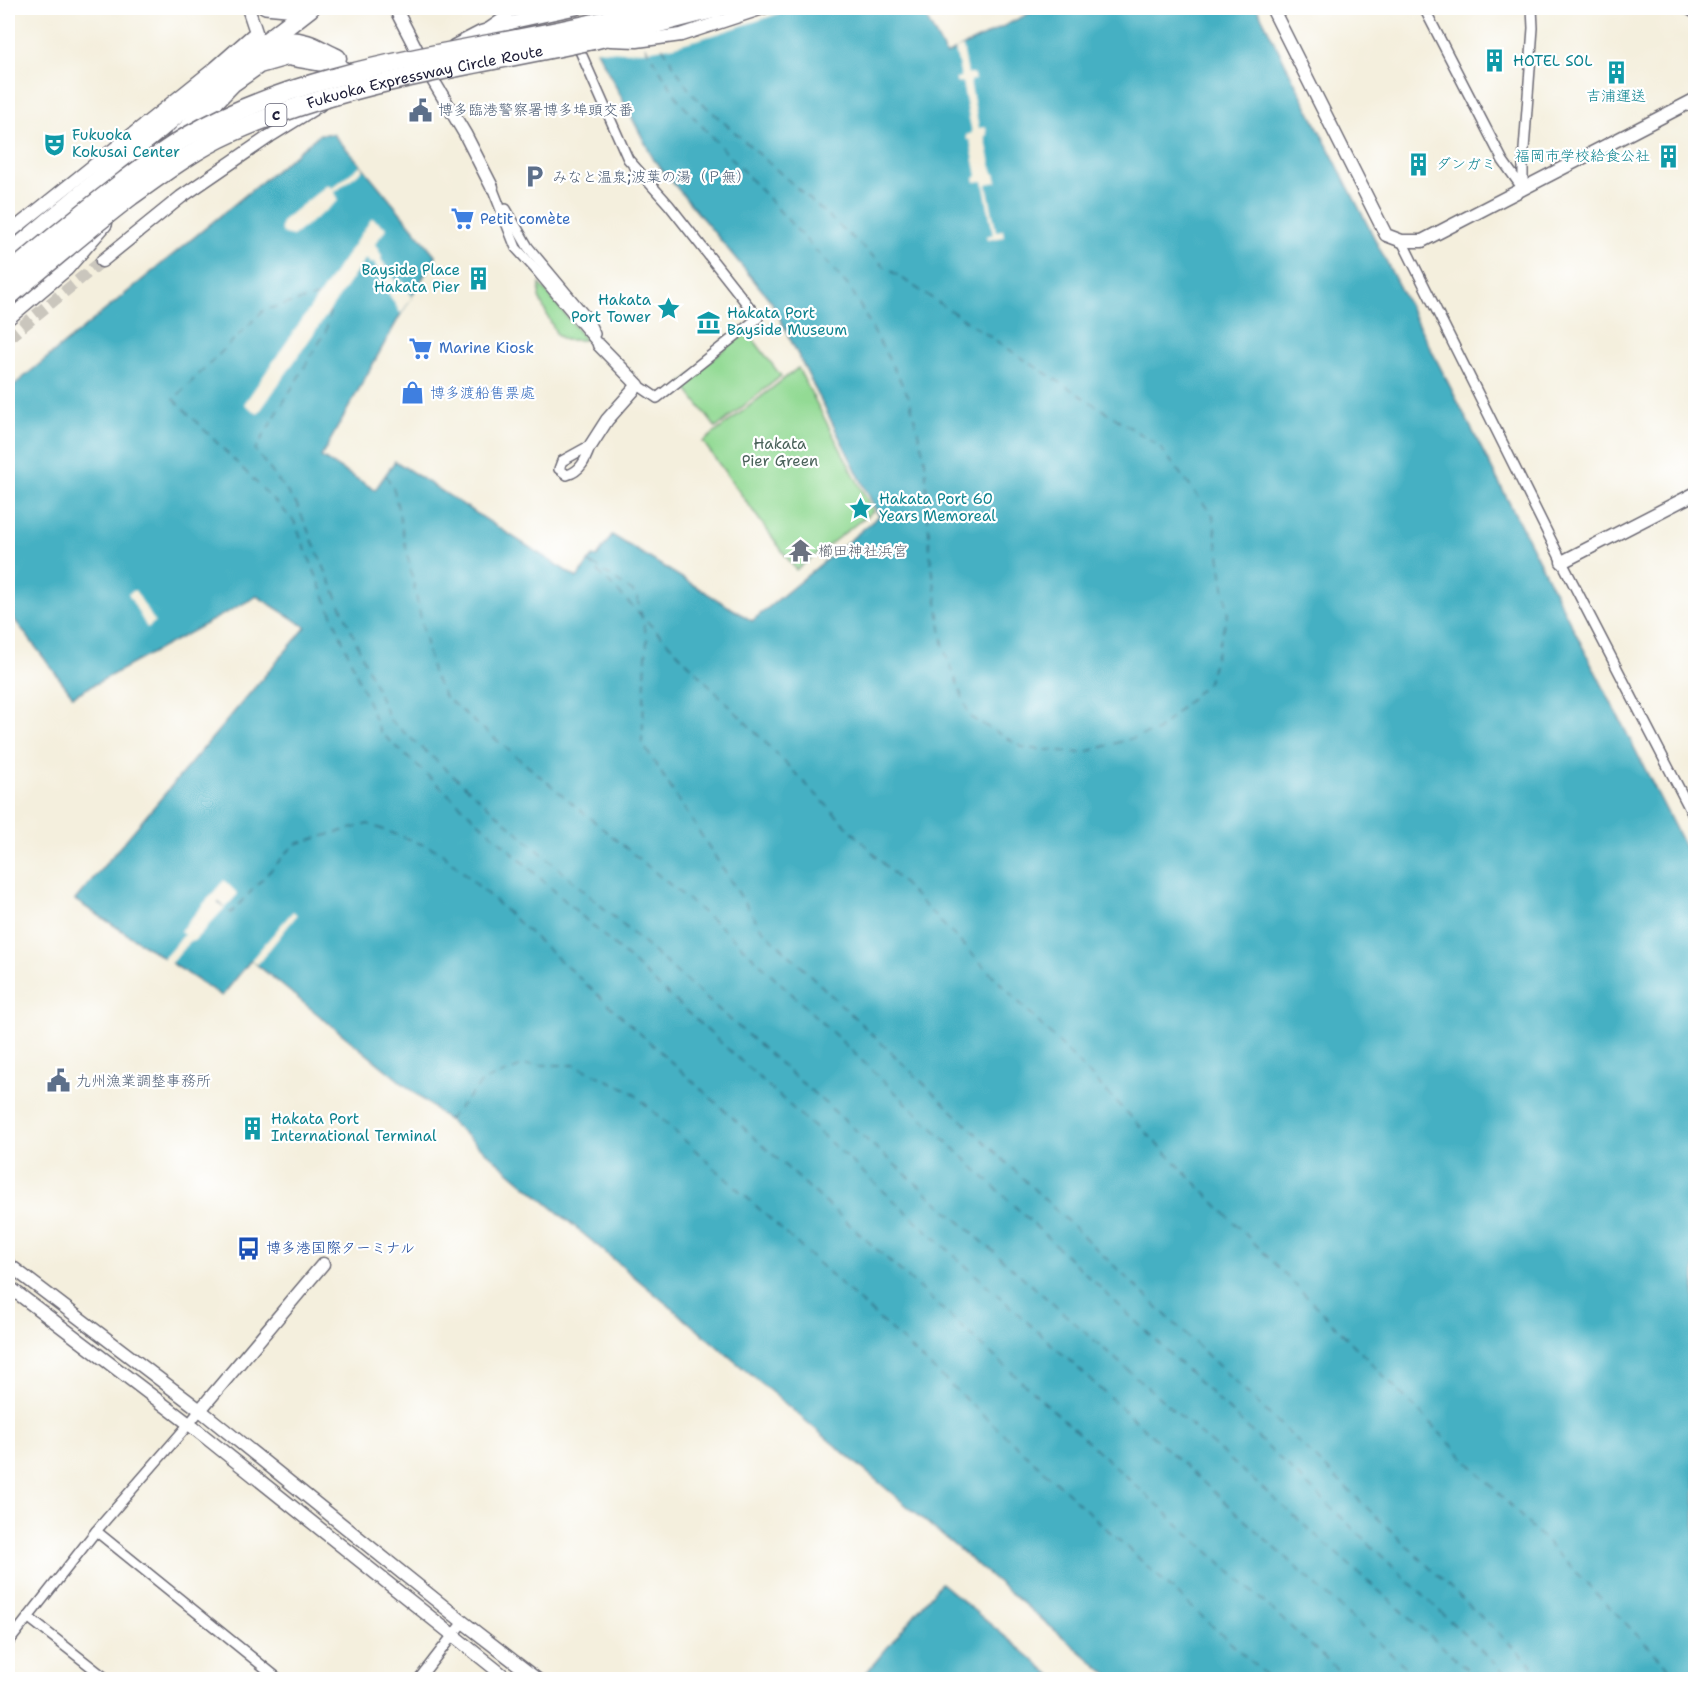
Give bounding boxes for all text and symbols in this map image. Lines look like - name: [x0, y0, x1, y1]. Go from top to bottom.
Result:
- street label: Fukuoka Expressway Circle Route: [304, 41, 545, 113]
- building icon: HOTEL SOL: [1482, 48, 1508, 74]
- place label: HOTEL SOL: [1513, 51, 1592, 71]
- building icon: 吉浦運送: [1603, 59, 1629, 85]
- place label: 吉浦運送: [1586, 86, 1646, 106]
- public building icon: 博多臨港警察署博多埠頭交番: [407, 97, 433, 123]
- place label: 博多臨港警察署博多埠頭交番: [438, 100, 633, 120]
- road number: C: [266, 104, 286, 126]
- place label: Fukuoka Kokusai Center: [72, 125, 180, 162]
- theatre icon: Fukuoka Kokusai Center: [41, 131, 67, 157]
- building icon: 福岡市学校給食公社: [1655, 143, 1681, 169]
- place label: 福岡市学校給食公社: [1515, 146, 1650, 166]
- building icon: ダンガミ: [1405, 151, 1431, 177]
- place label: ダンガミ: [1436, 154, 1496, 174]
- parking icon: みなと温泉;波葉の湯（Ｐ無）: [521, 164, 547, 190]
- place label: みなと温泉;波葉の湯（Ｐ無）: [552, 167, 751, 187]
- supermarket icon: Petit comète: [449, 206, 475, 232]
- place label: Petit comète: [480, 209, 571, 229]
- place label: Bayside Place Hakata Pier: [361, 260, 460, 297]
- building icon: Bayside Place Hakata Pier: [465, 266, 491, 292]
- place label: Hakata Port Tower: [571, 290, 652, 327]
- place icon: Hakata Port Tower: [656, 296, 682, 322]
- place label: Hakata Port Bayside Museum: [727, 303, 847, 340]
- museum icon: Hakata Port Bayside Museum: [696, 309, 722, 335]
- supermarket icon: Marine Kiosk: [408, 335, 434, 361]
- place label: Marine Kiosk: [439, 338, 534, 358]
- shop icon: 博多渡船售票處: [399, 380, 425, 406]
- place label: 博多渡船售票處: [430, 383, 535, 403]
- park label: Hakata Pier Green: [742, 434, 818, 471]
- place label: Hakata Port 60 Years Memoreal: [879, 489, 996, 526]
- place icon: Hakata Port 60 Years Memoreal: [848, 495, 874, 521]
- temple icon: 櫛田神社浜宮: [787, 538, 813, 564]
- place label: 櫛田神社浜宮: [818, 541, 908, 561]
- public building icon: 九州漁業調整事務所: [45, 1068, 71, 1094]
- place label: 九州漁業調整事務所: [76, 1071, 211, 1091]
- place label: Hakata Port International Terminal: [271, 1109, 437, 1146]
- building icon: Hakata Port International Terminal: [240, 1115, 266, 1141]
- bus stop icon: 博多港国際ターミナル: [235, 1235, 261, 1261]
- place label: 博多港国際ターミナル: [266, 1238, 415, 1258]

